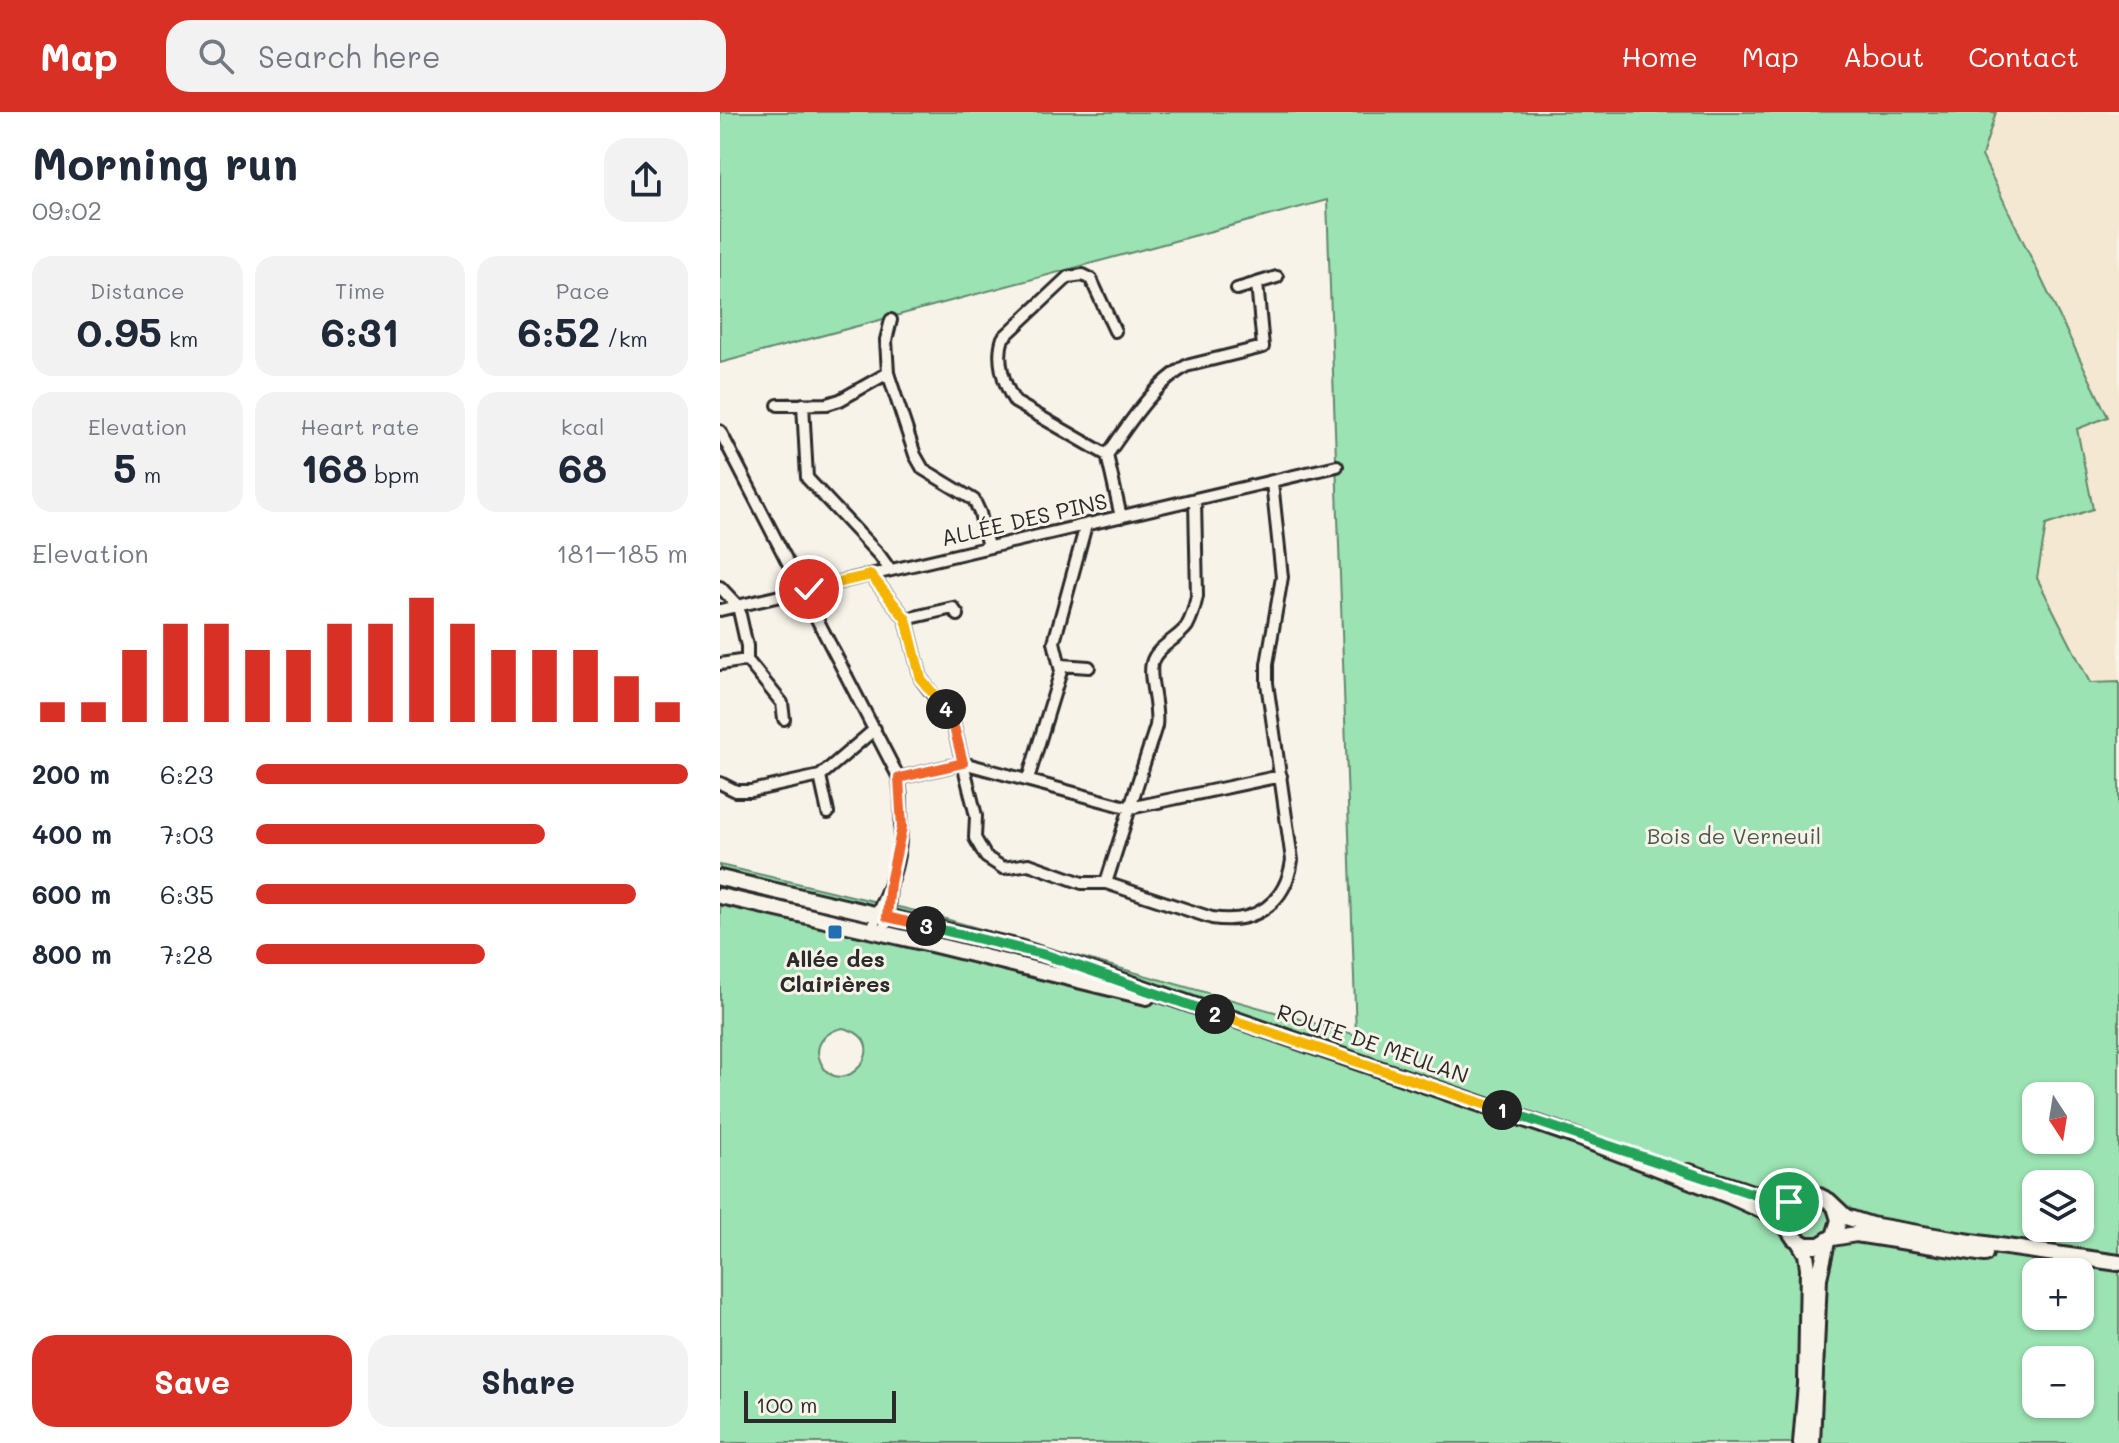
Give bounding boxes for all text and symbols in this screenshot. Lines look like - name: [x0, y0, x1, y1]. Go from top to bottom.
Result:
- search box: [166, 20, 726, 92]
- text: Map: [40, 31, 118, 81]
- icon: search: [194, 34, 238, 78]
- text: Search here: [258, 36, 441, 76]
- text: Home: [1622, 38, 1698, 74]
- text: Map: [1742, 38, 1799, 74]
- text: About: [1843, 38, 1924, 74]
- text: Contact: [1968, 38, 2079, 74]
- text: Morning run: [32, 134, 298, 191]
- button: share: [604, 138, 688, 222]
- text: 09:02: [32, 193, 102, 227]
- text: Distance: [90, 276, 185, 305]
- text: Time: [335, 276, 385, 305]
- text: Pace: [556, 276, 610, 305]
- text: 0.95: [76, 305, 162, 357]
- text: 6:31: [321, 305, 399, 357]
- text: 6:52: [517, 305, 600, 357]
- text: km: [162, 324, 198, 353]
- text: /km: [600, 324, 648, 353]
- text: Elevation: [88, 412, 187, 441]
- text: Heart rate: [301, 412, 419, 441]
- text: kcal: [561, 412, 605, 441]
- text: 5: [113, 441, 137, 493]
- text: 168: [301, 441, 367, 493]
- text: 68: [558, 441, 607, 493]
- text: m: [137, 460, 161, 489]
- text: bpm: [367, 460, 419, 489]
- street label: ALLÉE DES PINS: [938, 486, 1110, 552]
- text: Elevation: [32, 536, 149, 570]
- text: 181–185 m: [556, 536, 688, 570]
- pin: [775, 555, 843, 623]
- icon: check: [787, 567, 831, 611]
- pin: 4: [926, 689, 966, 729]
- text: 4: [939, 694, 953, 723]
- text: 200 m: [32, 757, 110, 791]
- text: 6:23: [160, 757, 213, 791]
- text: 400 m: [32, 817, 112, 851]
- text: 7:03: [160, 817, 214, 851]
- park label: Bois de Verneuil: [1647, 821, 1821, 850]
- text: 600 m: [32, 877, 111, 911]
- text: 6:35: [160, 877, 214, 911]
- pin: 3: [906, 906, 946, 946]
- text: 3: [919, 911, 933, 940]
- marker: Allée des Clairières: [826, 923, 844, 941]
- text: 800 m: [32, 937, 112, 971]
- text: 7:28: [160, 937, 213, 971]
- place label: Allée des Clairières: [780, 944, 890, 998]
- pin: 2: [1195, 994, 1235, 1034]
- street label: ROUTE DE MEULAN: [1273, 997, 1473, 1089]
- text: 2: [1209, 999, 1221, 1028]
- north arrow: [2022, 1082, 2094, 1154]
- map controls: [2022, 1082, 2094, 1418]
- pin: 1: [1482, 1090, 1522, 1130]
- text: 1: [1497, 1095, 1507, 1124]
- pin: [1755, 1168, 1823, 1236]
- button: layers: [2022, 1170, 2094, 1242]
- icon: arrive: [1767, 1180, 1811, 1224]
- button: +: [2022, 1258, 2094, 1330]
- button: Save: [32, 1335, 352, 1427]
- button: Share: [368, 1335, 688, 1427]
- button: −: [2022, 1346, 2094, 1418]
- scale bar: [744, 1387, 896, 1423]
- text: 100 m: [756, 1390, 818, 1419]

